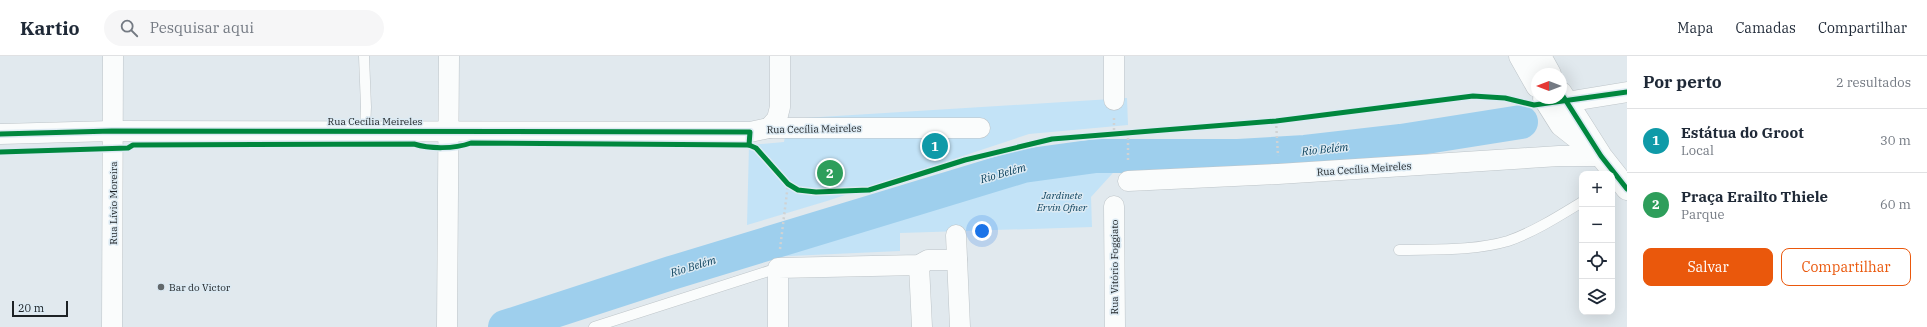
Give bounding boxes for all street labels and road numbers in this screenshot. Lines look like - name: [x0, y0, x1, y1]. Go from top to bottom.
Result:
- street label: Rua Cecília Meireles: [328, 115, 423, 128]
- street label: Rua Cecília Meireles: [766, 122, 862, 136]
- street label: Rua Cecília Meireles: [1316, 159, 1412, 179]
- street label: Rua Lívio Moreira: [107, 161, 120, 245]
- street label: Rua Vitório Foggiato: [1108, 219, 1121, 315]

